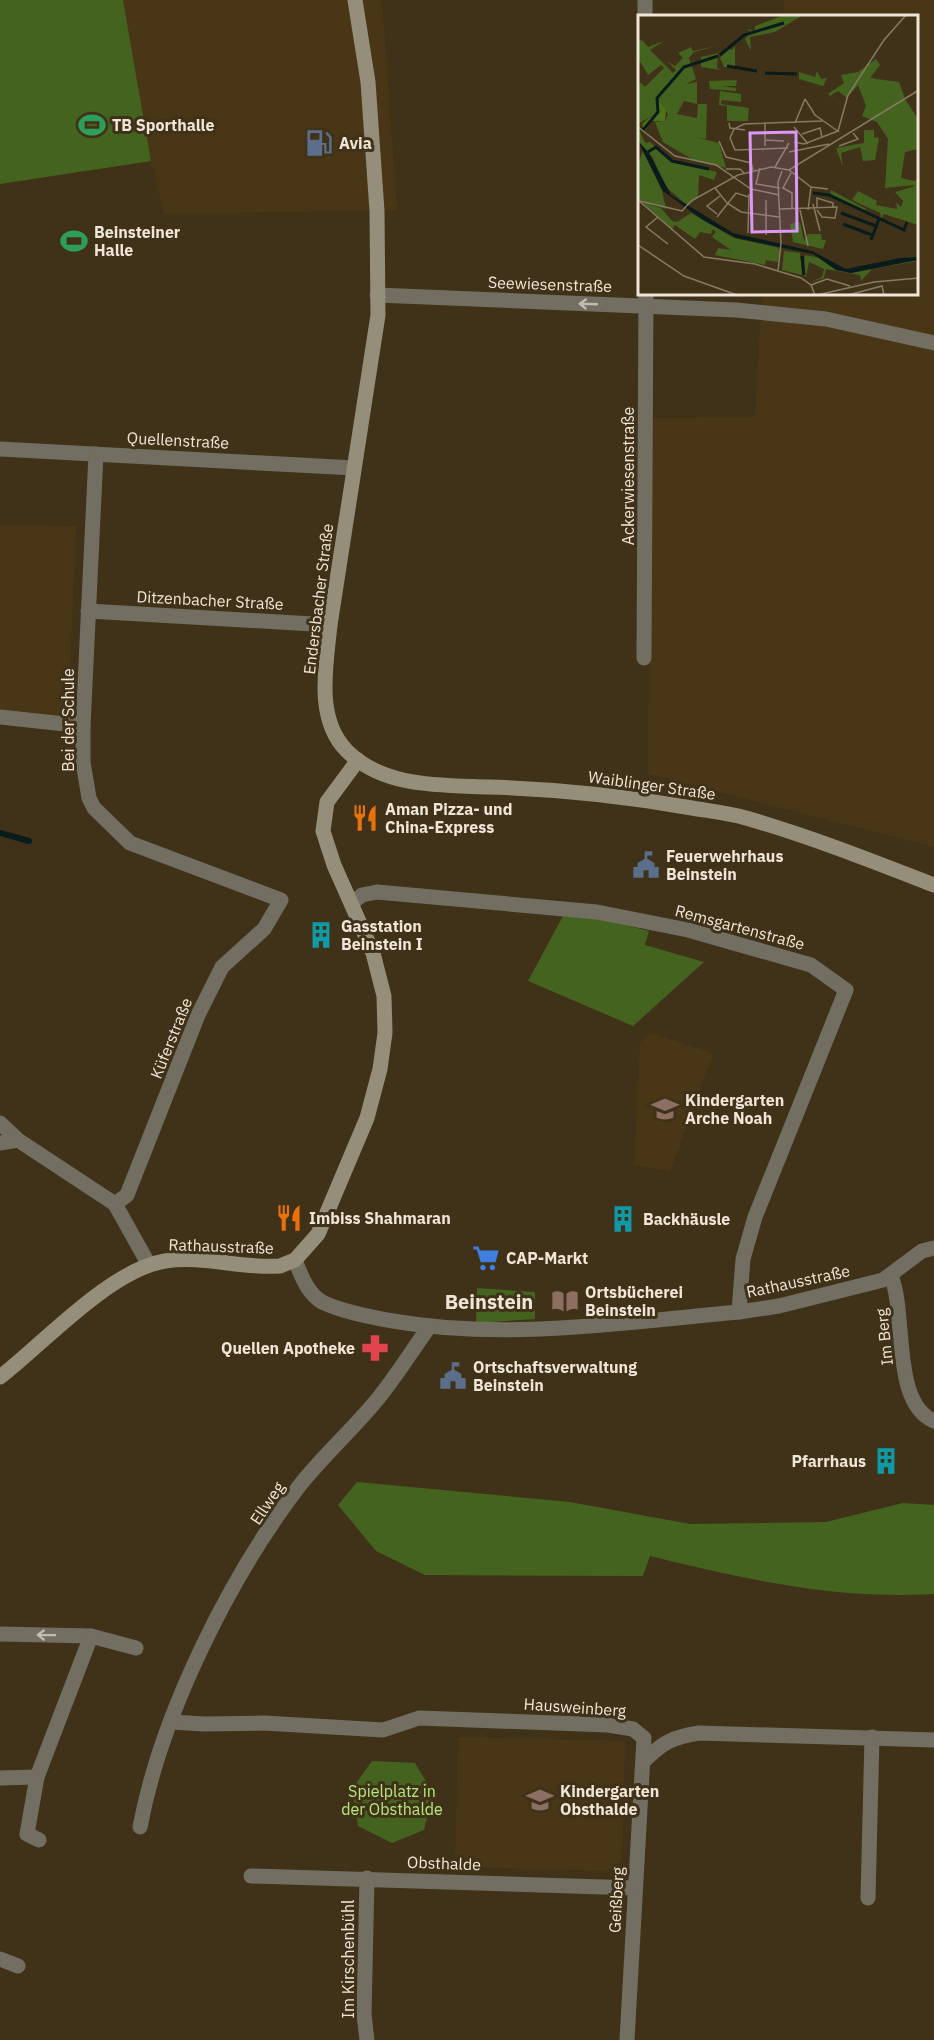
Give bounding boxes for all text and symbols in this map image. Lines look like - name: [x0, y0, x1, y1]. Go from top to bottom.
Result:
- inset map: [638, 15, 919, 296]
- sports icon: TB Sporthalle: [77, 110, 107, 140]
- place label: TB Sporthalle: [112, 115, 214, 135]
- fuel station icon: Avia: [304, 128, 334, 158]
- place label: Avia: [339, 133, 372, 153]
- place label: Beinsteiner Halle: [94, 222, 181, 260]
- sports icon: Beinsteiner Halle: [59, 226, 89, 256]
- street label: Seewiesenstraße: [488, 272, 613, 296]
- one-way arrow: [578, 298, 598, 309]
- street label: Ackerwiesenstraße: [618, 406, 638, 545]
- street label: Quellenstraße: [126, 427, 230, 453]
- street label: Endersbacher Straße: [299, 522, 337, 676]
- street label: Ditzenbacher Straße: [136, 586, 284, 614]
- street label: Bei der Schule: [58, 668, 78, 772]
- street label: Waiblinger Straße: [587, 766, 717, 804]
- place label: Aman Pizza- und China-Express: [385, 799, 512, 837]
- restaurant icon: Aman Pizza- und China-Express: [350, 803, 380, 833]
- place label: Feuerwehrhaus Beinstein: [666, 846, 783, 884]
- public building icon: Feuerwehrhaus Beinstein: [631, 850, 661, 880]
- street label: Remsgartenstraße: [673, 900, 807, 954]
- place label: Gasstation Beinstein I: [341, 916, 423, 954]
- building icon: Gasstation Beinstein I: [306, 920, 336, 950]
- street label: Küferstraße: [146, 994, 196, 1081]
- place label: Kindergarten Arche Noah: [685, 1090, 784, 1128]
- school or university icon: Kindergarten Arche Noah: [650, 1094, 680, 1124]
- restaurant icon: Imbiss Shahmaran: [274, 1203, 304, 1233]
- building icon: Backhäusle: [608, 1204, 638, 1234]
- place label: Imbiss Shahmaran: [309, 1208, 451, 1228]
- place label: Backhäusle: [643, 1209, 730, 1229]
- street label: Rathausstraße: [168, 1234, 274, 1258]
- supermarket icon: CAP-Markt: [471, 1243, 501, 1273]
- place label: CAP-Markt: [506, 1248, 588, 1268]
- street label: Rathausstraße: [744, 1260, 852, 1302]
- place label: Ortsbücherei Beinstein: [585, 1282, 683, 1320]
- library icon: Ortsbücherei Beinstein: [550, 1286, 580, 1316]
- district label: Beinstein: [445, 1288, 533, 1315]
- street label: Im Berg: [871, 1307, 897, 1367]
- pharmacy icon: Quellen Apotheke: [360, 1333, 390, 1363]
- place label: Quellen Apotheke: [221, 1338, 355, 1358]
- place label: Ortschaftsverwaltung Beinstein: [473, 1357, 637, 1395]
- public building icon: Ortschaftsverwaltung Beinstein: [438, 1361, 468, 1391]
- building icon: Pfarrhaus: [871, 1446, 901, 1476]
- place label: Pfarrhaus: [791, 1451, 866, 1471]
- street label: Ellweg: [245, 1477, 289, 1528]
- one-way arrow: [36, 1629, 56, 1641]
- street label: Hausweinberg: [523, 1693, 627, 1721]
- park label: Spielplatz in der Obsthalde: [341, 1781, 443, 1819]
- place label: Kindergarten Obsthalde: [560, 1781, 659, 1819]
- school or university icon: Kindergarten Obsthalde: [525, 1785, 555, 1815]
- street label: Obsthalde: [407, 1852, 482, 1874]
- street label: Geißberg: [604, 1866, 628, 1934]
- street label: Im Kirschenbühl: [338, 1900, 358, 2018]

